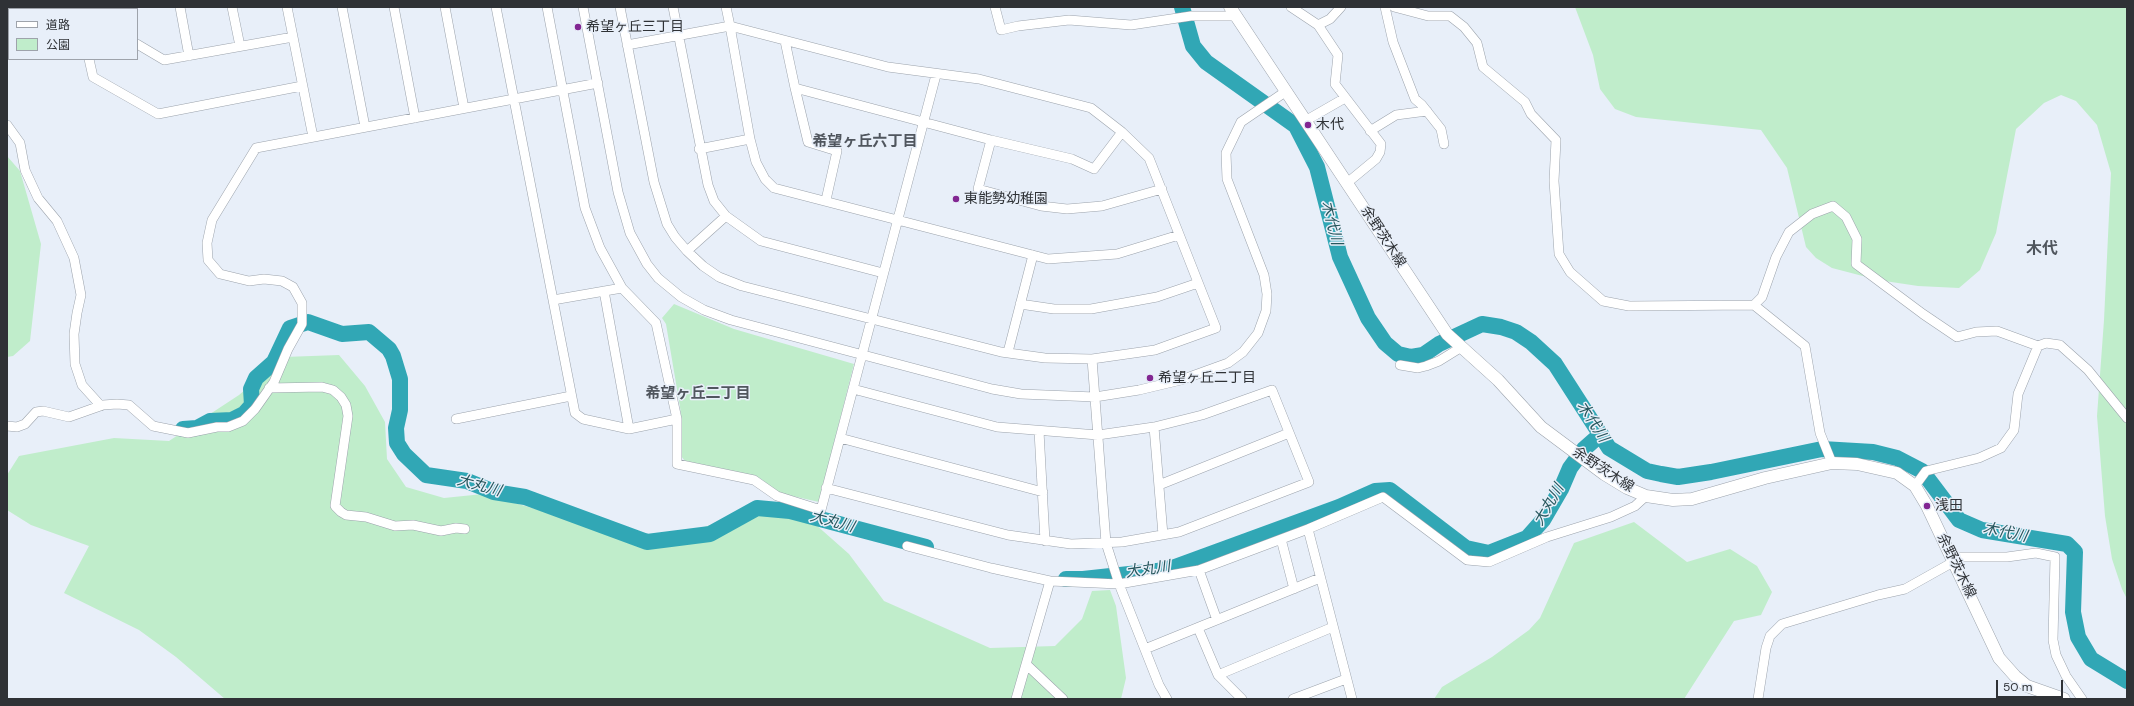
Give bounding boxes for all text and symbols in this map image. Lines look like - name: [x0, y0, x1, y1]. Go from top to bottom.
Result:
- legend: [8, 8, 138, 60]
- text: 道路: [46, 17, 70, 33]
- place label: 希望ヶ丘三丁目: [586, 19, 684, 35]
- marker: 希望ヶ丘三丁目: [573, 22, 583, 32]
- text: 公園: [46, 37, 70, 53]
- place label: 木代: [1316, 117, 1344, 133]
- marker: 木代: [1303, 120, 1313, 130]
- district label: 希望ヶ丘六丁目: [813, 133, 917, 151]
- place label: 東能勢幼稚園: [964, 191, 1048, 207]
- marker: 東能勢幼稚園: [951, 194, 961, 204]
- water label: 木代川: [1317, 199, 1345, 247]
- street label: 余野茨木線: [1357, 203, 1409, 271]
- district label: 木代: [2026, 240, 2058, 260]
- place label: 希望ヶ丘二丁目: [1158, 370, 1256, 386]
- marker: 希望ヶ丘二丁目: [1145, 373, 1155, 383]
- district label: 希望ヶ丘二丁目: [646, 385, 750, 403]
- water label: 木代川: [1572, 398, 1612, 446]
- street label: 余野茨木線: [1569, 444, 1637, 496]
- water label: 大丸川: [455, 471, 503, 501]
- water label: 大丸川: [1530, 481, 1568, 529]
- place label: 浅田: [1935, 498, 1963, 514]
- marker: 浅田: [1922, 501, 1932, 511]
- water label: 大丸川: [808, 507, 856, 537]
- water label: 木代川: [1981, 520, 2029, 546]
- street label: 余野茨木線: [1933, 531, 1979, 601]
- water label: 大丸川: [1124, 558, 1172, 582]
- scale bar: [1998, 672, 2065, 698]
- text: 50 m: [2003, 679, 2032, 695]

